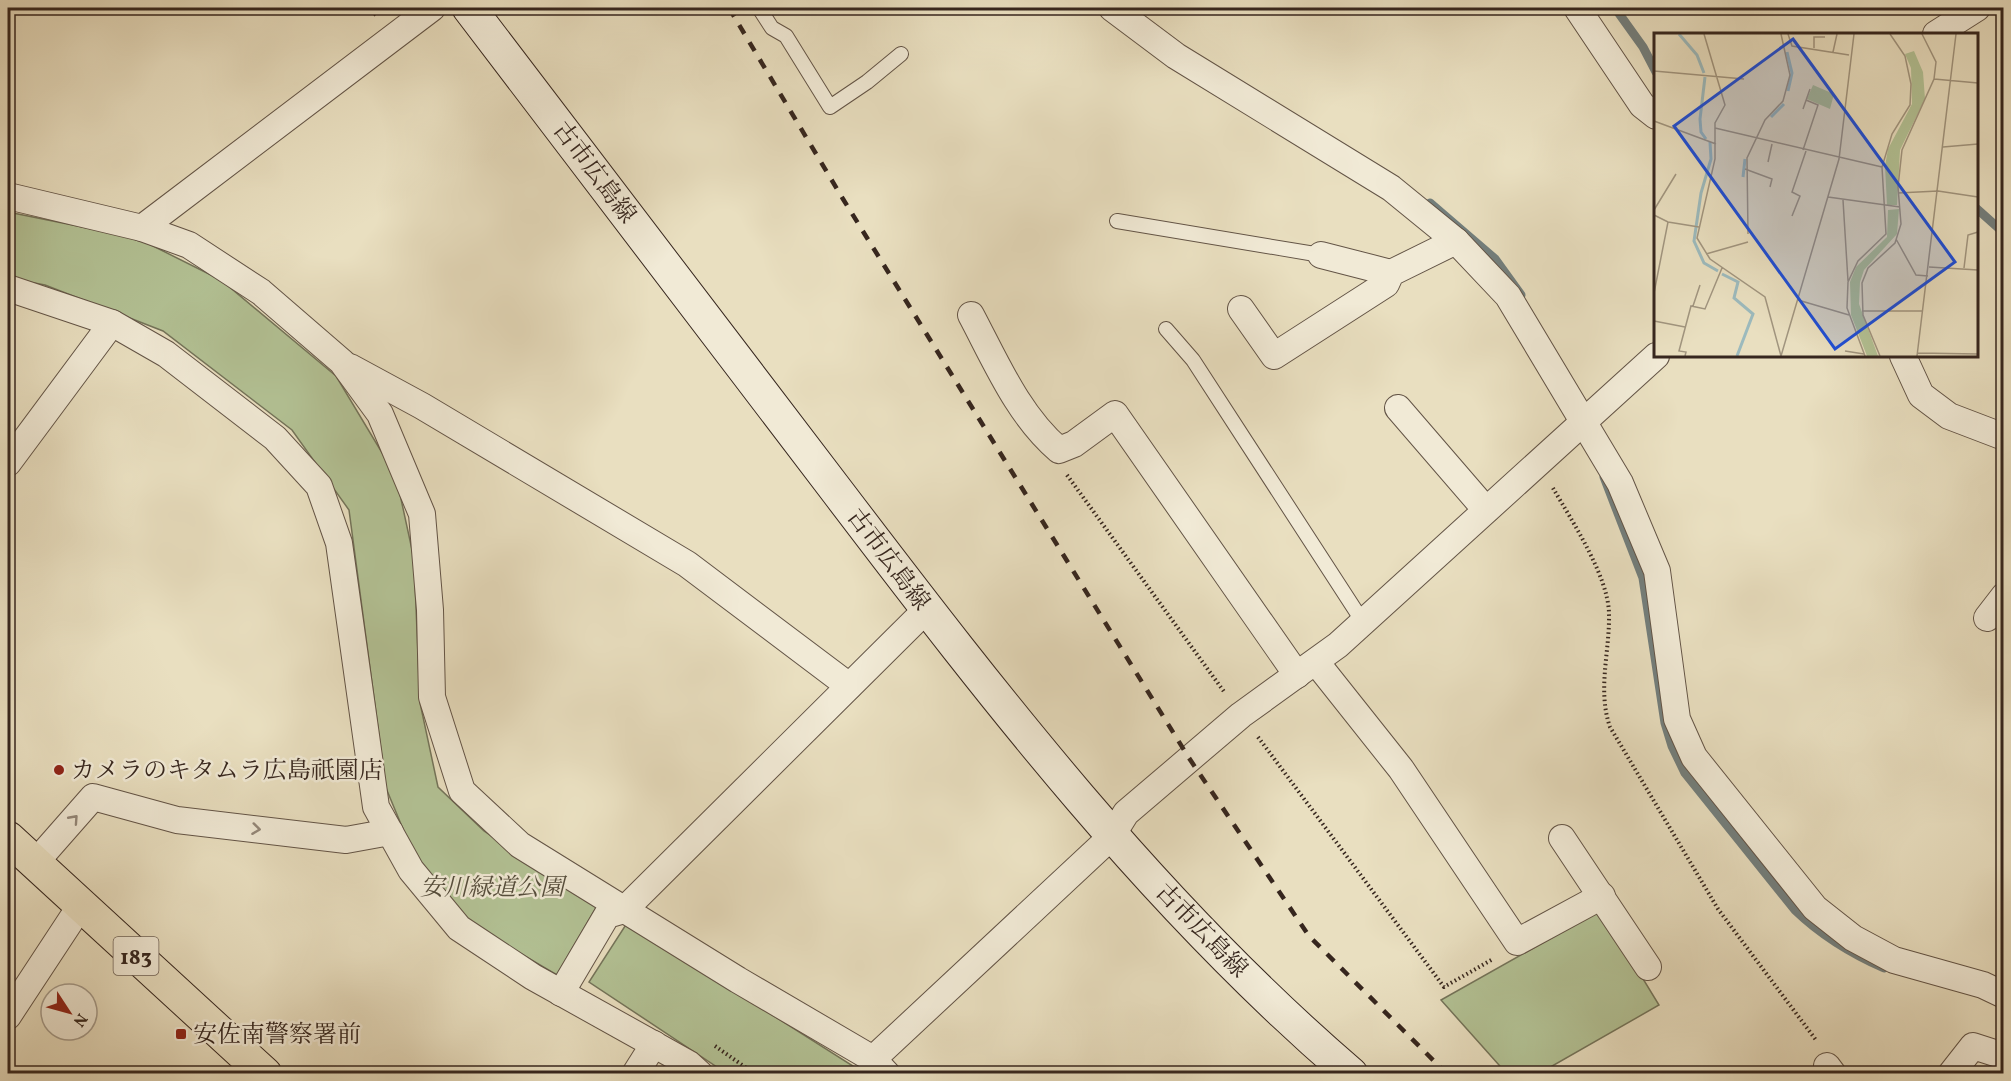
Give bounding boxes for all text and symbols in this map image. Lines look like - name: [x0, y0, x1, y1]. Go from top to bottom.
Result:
- inset map: [1654, 33, 1978, 357]
- street label: 古市広島線: [544, 115, 643, 231]
- street label: 古市広島線: [838, 502, 937, 618]
- place label: カメラのキタムラ広島祇園店: [71, 755, 383, 789]
- marker: カメラのキタムラ広島祇園店: [52, 763, 66, 777]
- one-way arrow: [67, 815, 78, 826]
- one-way arrow: [251, 822, 260, 835]
- park label: 安川緑道公園: [420, 872, 568, 906]
- street label: 古市広島線: [1147, 876, 1254, 986]
- road number: 183: [114, 937, 158, 975]
- north arrow: [39, 982, 99, 1042]
- text: N: [67, 1008, 92, 1031]
- place label: 安佐南警察署前: [193, 1019, 361, 1053]
- marker: 安佐南警察署前: [174, 1027, 188, 1041]

